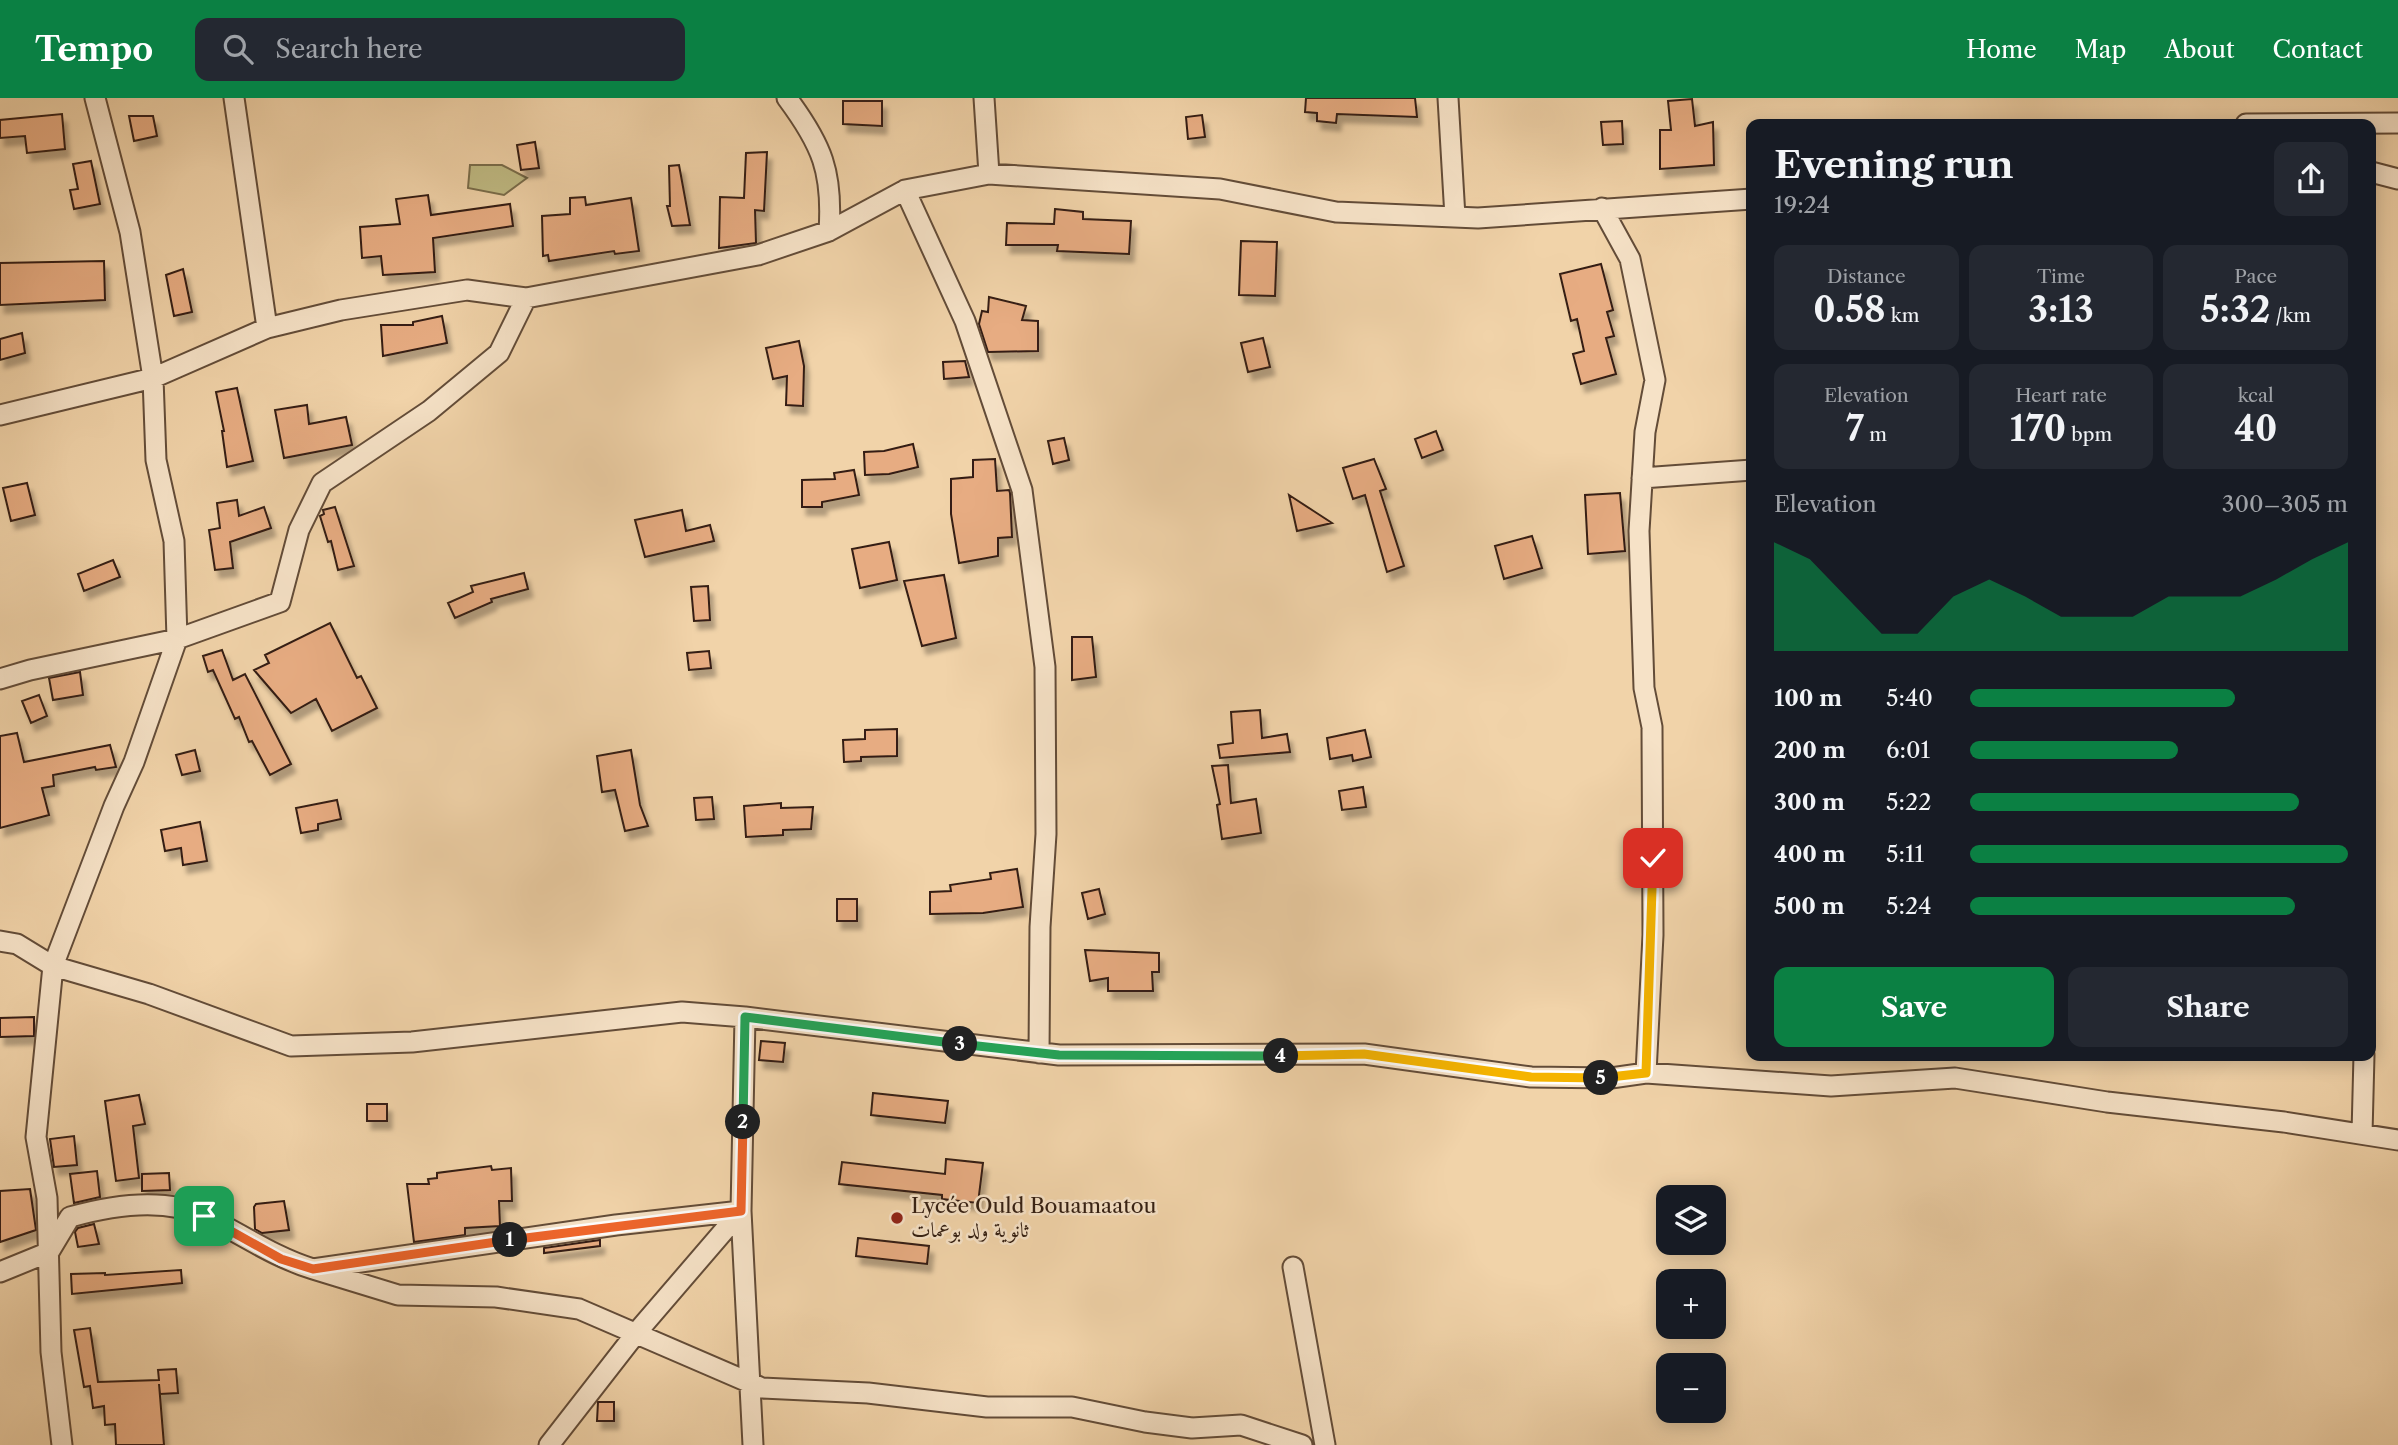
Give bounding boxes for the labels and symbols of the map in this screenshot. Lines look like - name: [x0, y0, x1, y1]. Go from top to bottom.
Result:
- pin: [1623, 828, 1683, 888]
- pin: 3: [942, 1026, 978, 1062]
- pin: 4: [1264, 1038, 1298, 1074]
- pin: 5: [1584, 1060, 1618, 1096]
- pin: 2: [726, 1104, 760, 1140]
- pin: [174, 1186, 234, 1246]
- place label: Lycée Ould Bouamaatou ثانوية ولد بوعمات: [911, 1193, 1157, 1243]
- marker: Lycée Ould Bouamaatou ثانوية ولد بوعمات: [889, 1210, 905, 1226]
- pin: 1: [492, 1222, 528, 1258]

